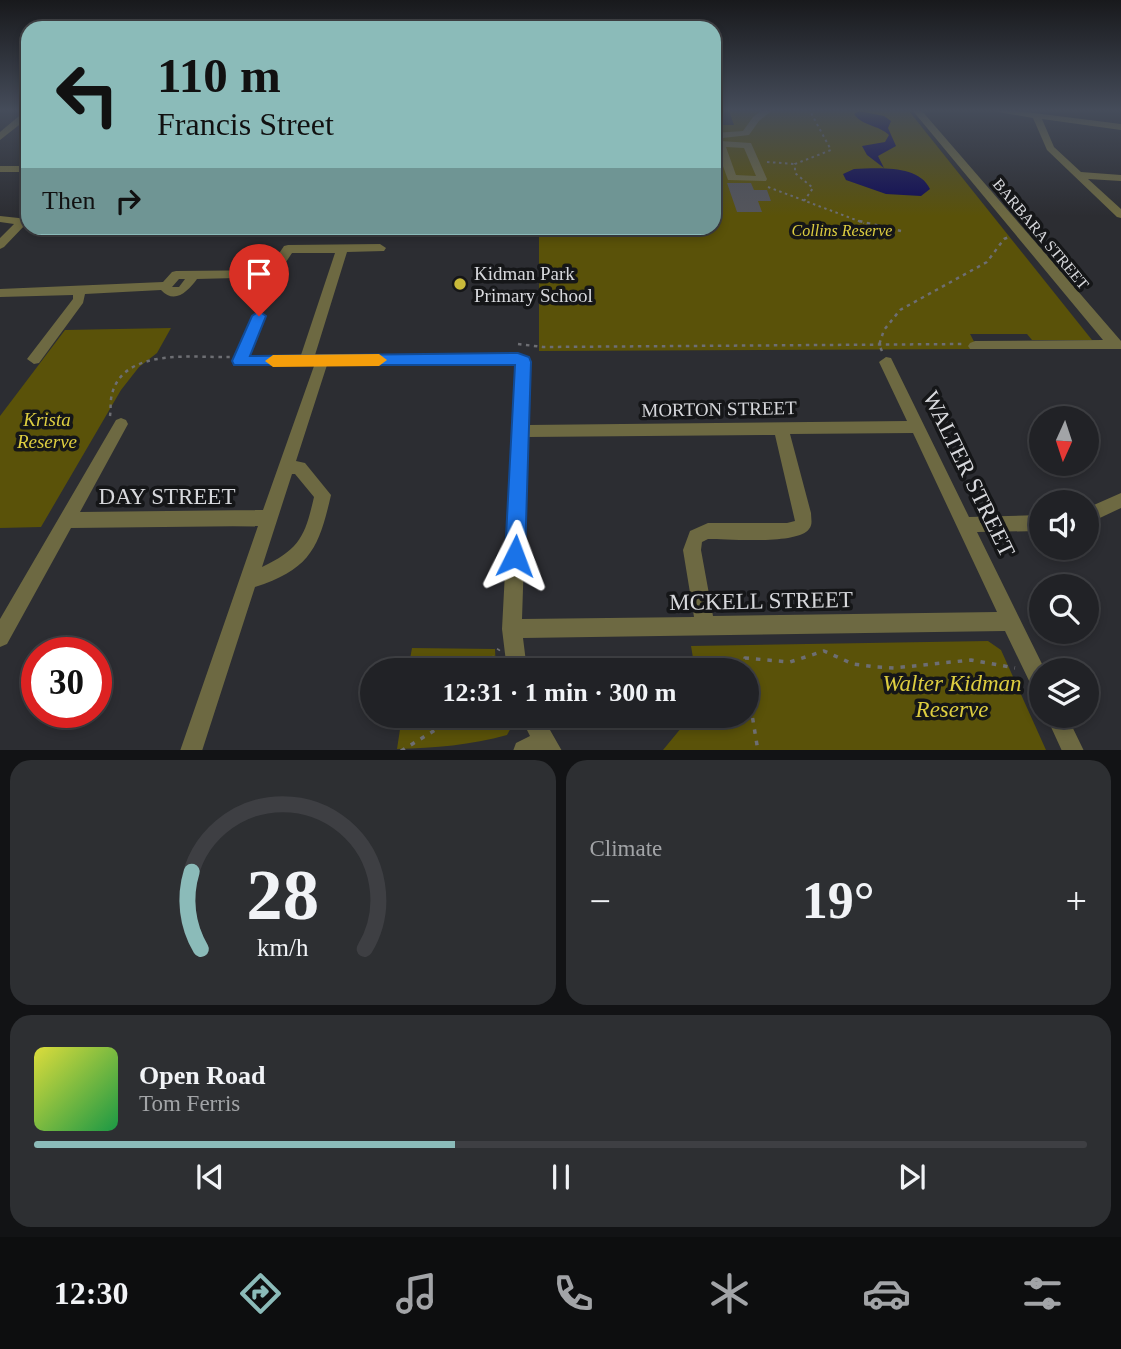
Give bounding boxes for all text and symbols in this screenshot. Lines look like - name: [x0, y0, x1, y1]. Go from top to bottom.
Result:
- text: 110 m: [157, 48, 281, 103]
- icon: left: [42, 49, 133, 140]
- text: Francis Street: [157, 106, 334, 142]
- street label: BARBARA STREET: [990, 175, 1092, 293]
- icon: right: [109, 182, 147, 220]
- text: Then: [42, 186, 95, 215]
- park label: Collins Reserve: [792, 222, 892, 239]
- pin: [229, 244, 289, 316]
- icon: arrive: [240, 255, 278, 293]
- place label: Kidman Park Primary School: [474, 263, 593, 306]
- marker: Kidman Park Primary School: [452, 276, 468, 292]
- street label: WALTER STREET: [918, 387, 1020, 561]
- street label: MORTON STREET: [641, 397, 797, 421]
- north arrow: [1029, 406, 1099, 476]
- map controls: [1029, 406, 1099, 728]
- park label: Krista Reserve: [16, 409, 77, 452]
- street label: DAY STREET: [99, 484, 235, 509]
- button: sound: [1029, 490, 1099, 560]
- position arrow: [478, 519, 552, 593]
- button: search: [1029, 574, 1099, 644]
- street label: MCKELL STREET: [669, 587, 853, 615]
- speed limit sign: 30: [21, 637, 112, 728]
- button: layers: [1029, 658, 1099, 728]
- park label: Walter Kidman Reserve: [882, 671, 1022, 722]
- text: 12:31 · 1 min · 300 m: [443, 678, 677, 707]
- text: Climate: [590, 836, 662, 861]
- text: 28: [246, 854, 319, 935]
- text: 19°: [802, 872, 875, 929]
- text: −: [590, 880, 611, 922]
- text: +: [1066, 880, 1087, 922]
- text: km/h: [257, 933, 309, 960]
- text: Open Road: [139, 1061, 265, 1090]
- text: Tom Ferris: [139, 1091, 240, 1116]
- icon: previous: [191, 1158, 229, 1196]
- icon: pause: [542, 1158, 580, 1196]
- icon: next: [893, 1158, 931, 1196]
- icon: directions: [236, 1269, 285, 1318]
- icon: music: [392, 1269, 441, 1318]
- icon: phone: [549, 1269, 598, 1318]
- icon: climate: [705, 1269, 754, 1318]
- icon: car: [862, 1269, 911, 1318]
- icon: filters: [1018, 1269, 1067, 1318]
- text: 12:30: [54, 1275, 128, 1311]

